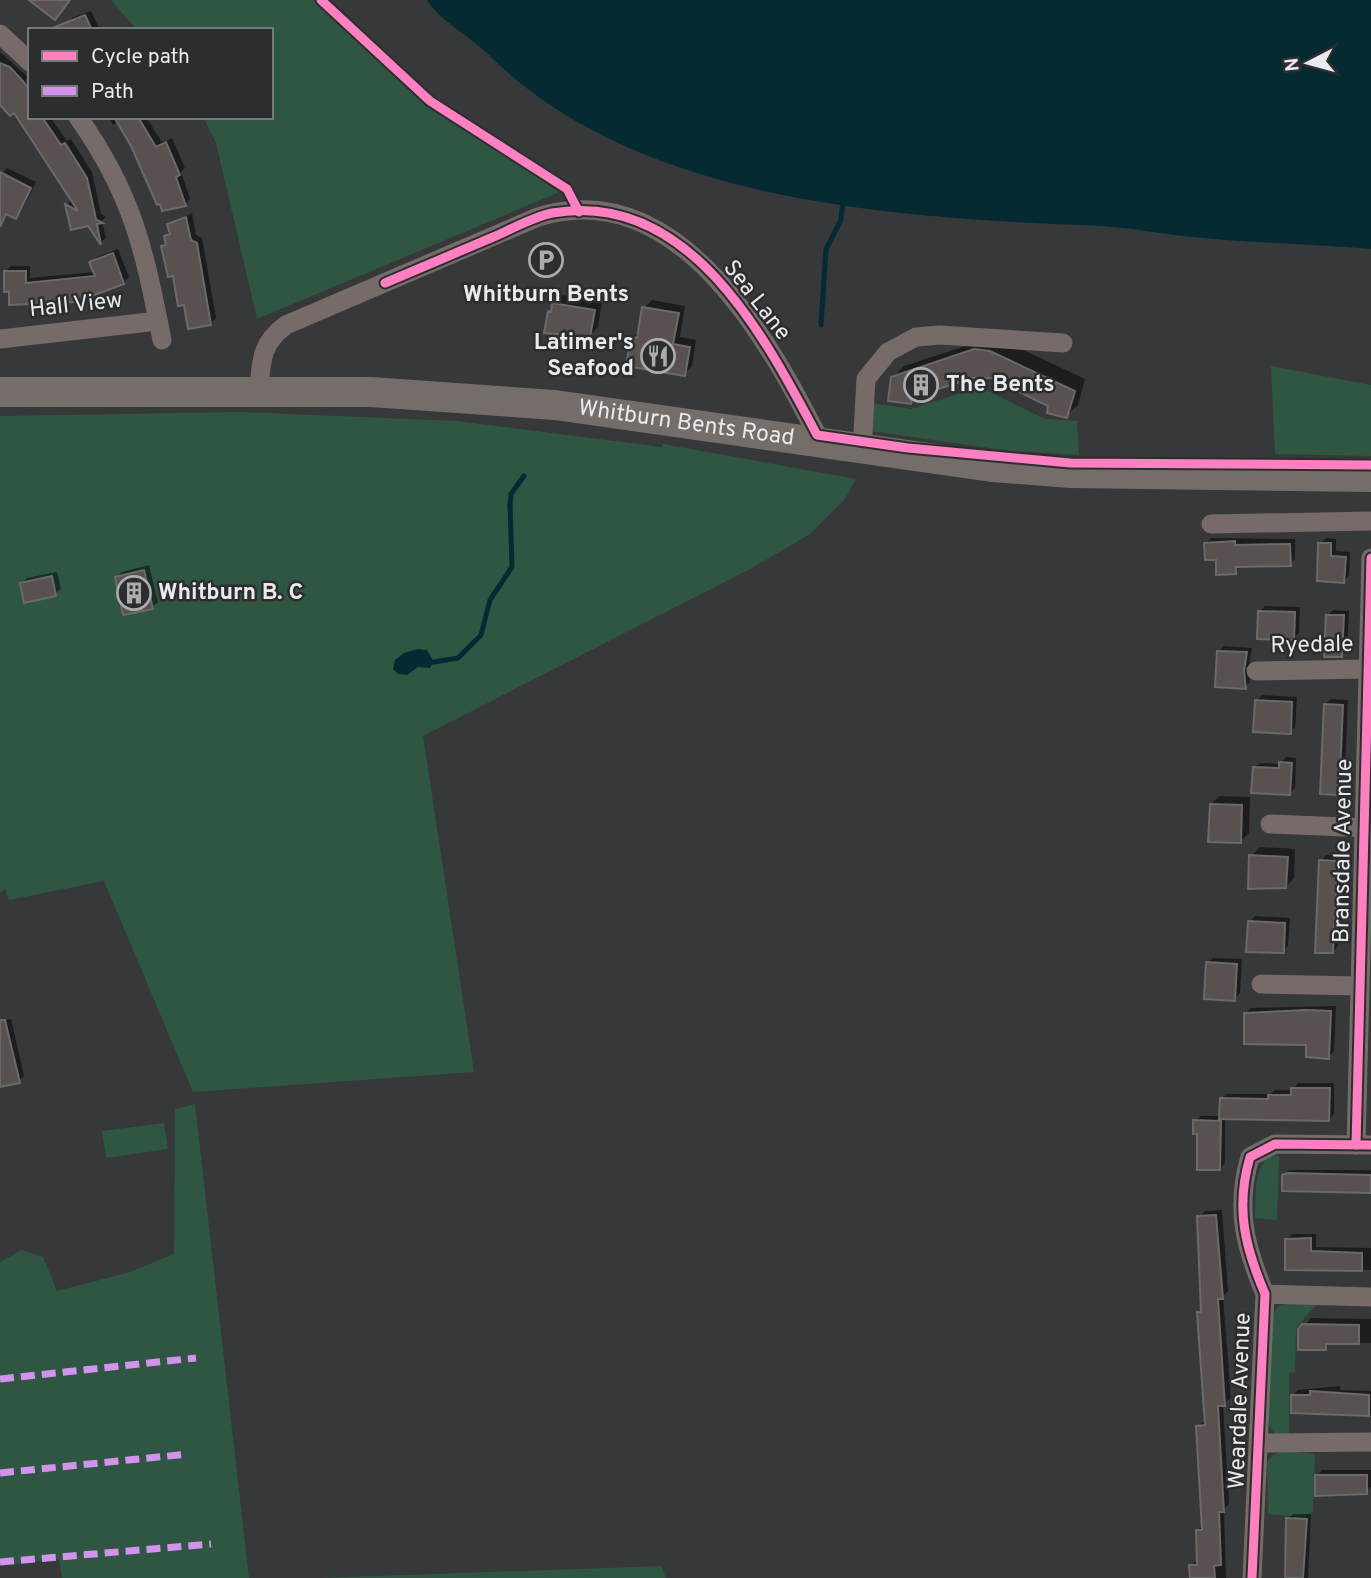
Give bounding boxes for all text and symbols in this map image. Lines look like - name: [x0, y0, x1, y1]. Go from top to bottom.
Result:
- legend: [28, 28, 273, 119]
- north arrow: [1273, 28, 1343, 98]
- text: Cycle path: [91, 44, 190, 71]
- text: N: [1280, 57, 1306, 73]
- text: Path: [91, 79, 134, 106]
- parking icon: Whitburn Bents: [527, 241, 565, 279]
- street label: Sea Lane: [716, 255, 796, 347]
- place label: Whitburn Bents: [463, 281, 629, 310]
- street label: Hall View: [28, 287, 124, 325]
- place label: Latimer's Seafood: [534, 329, 634, 384]
- restaurant icon: Latimer's Seafood: [639, 337, 677, 375]
- building icon: The Bents: [902, 366, 940, 404]
- place label: The Bents: [946, 371, 1054, 400]
- street label: Whitburn Bents Road: [576, 394, 796, 453]
- building icon: Whitburn B. C: [115, 574, 153, 612]
- place label: Whitburn B. C: [158, 579, 303, 608]
- street label: Ryedale: [1270, 631, 1354, 661]
- street label: Bransdale Avenue: [1328, 759, 1360, 943]
- street label: Weardale Avenue: [1223, 1312, 1259, 1490]

